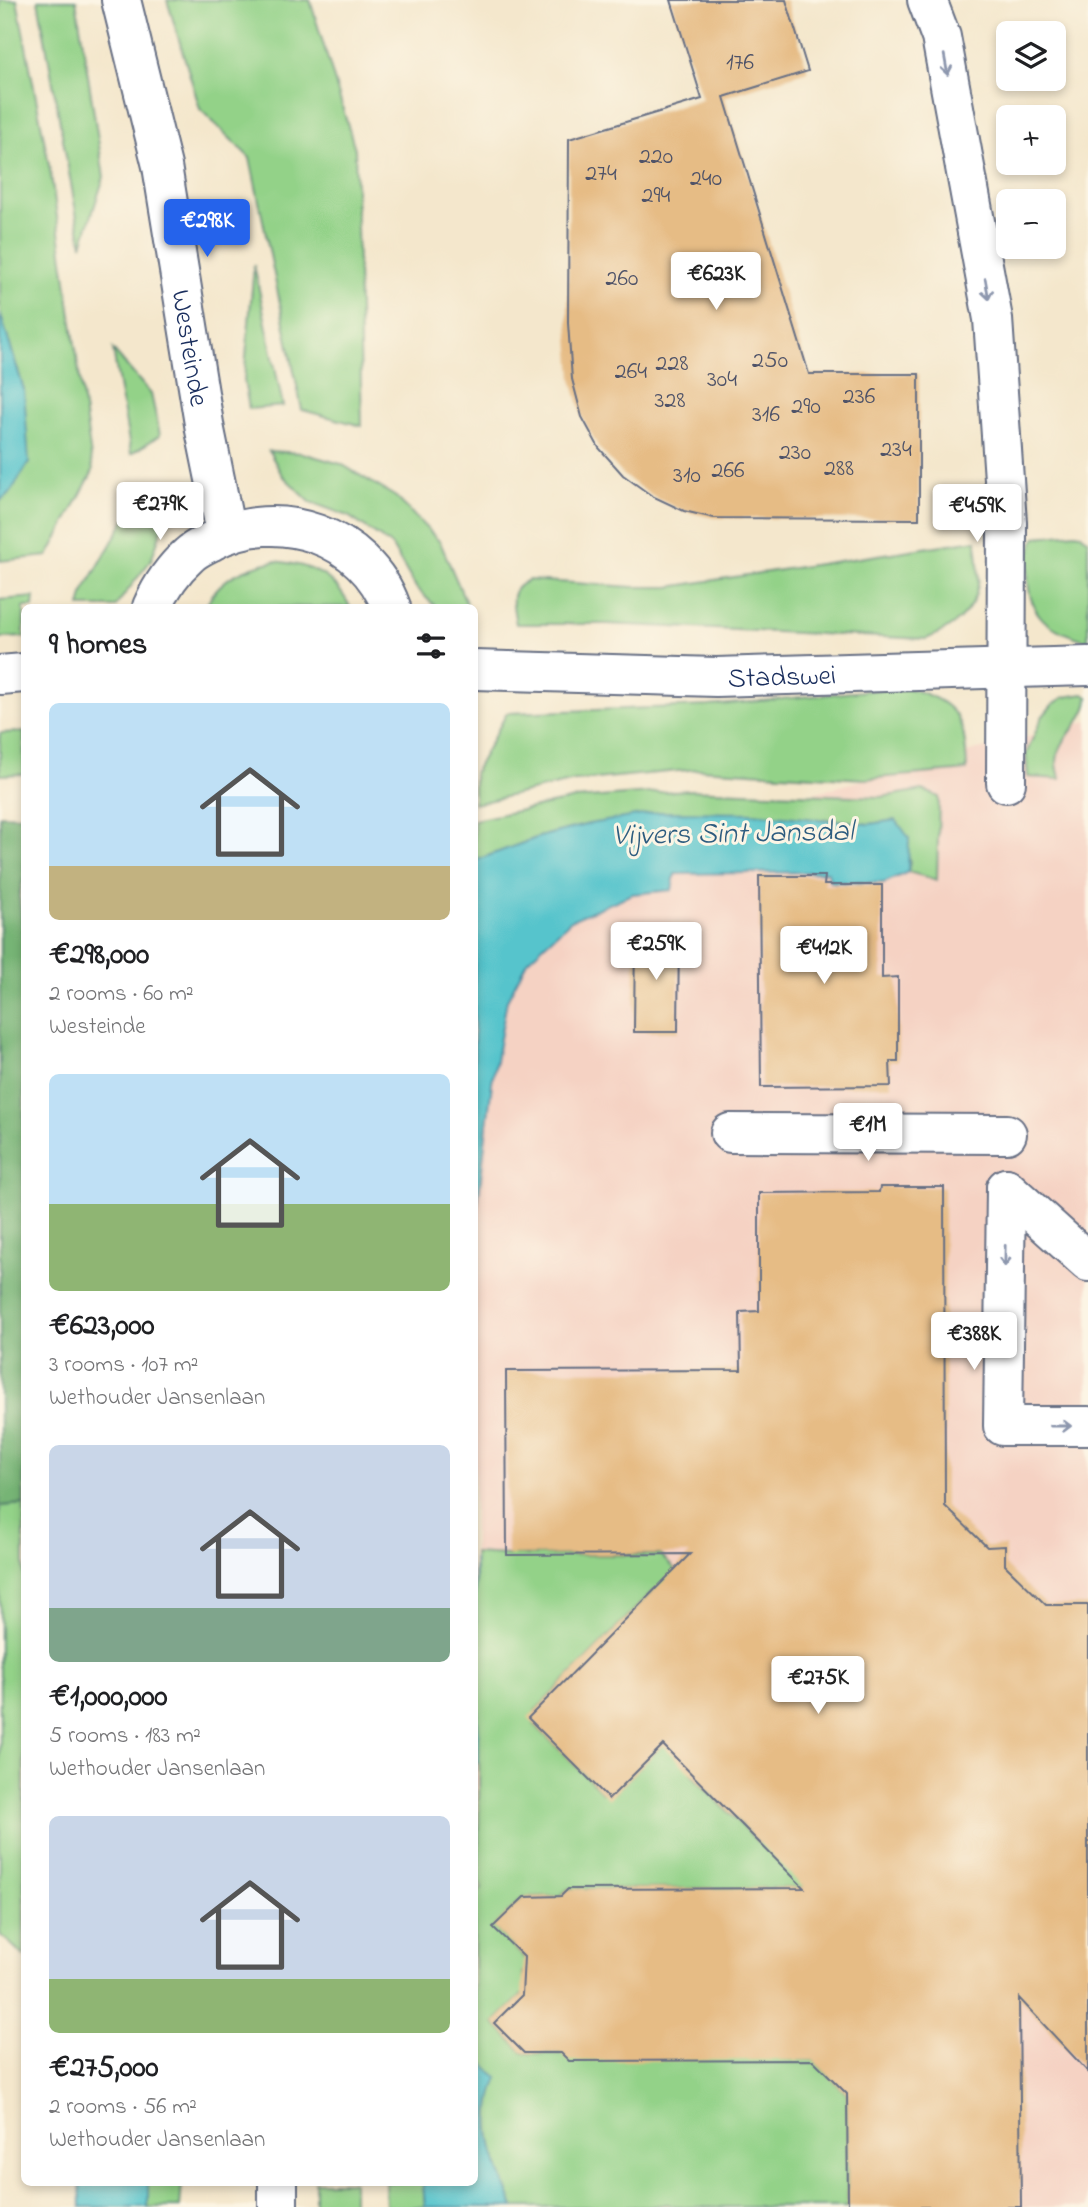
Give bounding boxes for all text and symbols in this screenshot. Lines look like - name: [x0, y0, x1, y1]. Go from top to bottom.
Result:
- map controls: [996, 21, 1066, 259]
- button: layers: [996, 21, 1066, 91]
- house number: 176: [726, 46, 754, 81]
- one-way arrow: [940, 53, 953, 76]
- button: +: [996, 105, 1066, 175]
- house number: 220: [639, 140, 673, 175]
- house number: 274: [585, 157, 617, 192]
- house number: 240: [690, 162, 722, 197]
- house number: 294: [641, 179, 671, 214]
- button: −: [996, 189, 1066, 259]
- pin: €298K: [158, 200, 256, 259]
- text: €298K: [180, 205, 234, 238]
- pin: €623K: [667, 252, 765, 312]
- text: €623K: [687, 258, 745, 291]
- house number: 260: [606, 262, 638, 297]
- one-way arrow: [981, 277, 995, 300]
- street label: Westeinde: [158, 287, 218, 410]
- house number: 250: [752, 344, 788, 379]
- house number: 228: [656, 347, 688, 382]
- house number: 264: [615, 355, 647, 390]
- house number: 304: [707, 363, 737, 398]
- house number: 236: [843, 380, 876, 415]
- house number: 328: [655, 384, 685, 419]
- house number: 290: [791, 390, 821, 425]
- house number: 316: [752, 398, 780, 433]
- house number: 234: [880, 433, 912, 468]
- house number: 230: [779, 436, 811, 471]
- house number: 288: [824, 452, 854, 487]
- house number: 266: [711, 454, 745, 489]
- house number: 310: [673, 459, 701, 494]
- pin: €279K: [111, 482, 209, 542]
- pin: €459K: [928, 484, 1026, 544]
- text: €279K: [132, 488, 188, 521]
- text: €459K: [949, 490, 1005, 523]
- text: 9 homes: [49, 624, 147, 668]
- icon: filters: [412, 627, 450, 665]
- street label: Stadswei: [727, 656, 837, 701]
- icon: home: [187, 749, 313, 875]
- water label: Vijvers Sint Jansdal: [612, 811, 858, 859]
- pin: €259K: [607, 922, 705, 982]
- pin: €412K: [775, 926, 873, 986]
- text: €259K: [627, 928, 685, 961]
- text: €412K: [796, 932, 852, 965]
- text: €298,000: [49, 934, 149, 978]
- text: 2 rooms · 60 m²: [49, 978, 194, 1011]
- text: Westeinde: [49, 1011, 146, 1044]
- pin: €1M: [834, 1104, 902, 1163]
- text: €1M: [849, 1109, 887, 1142]
- icon: home: [187, 1120, 313, 1246]
- one-way arrow: [998, 1244, 1012, 1267]
- text: €623,000: [49, 1305, 154, 1349]
- pin: €388K: [925, 1312, 1023, 1372]
- text: €388K: [947, 1318, 1001, 1351]
- text: 3 rooms · 107 m²: [49, 1349, 198, 1382]
- text: Wethouder Jansenlaan: [49, 1382, 265, 1415]
- one-way arrow: [1049, 1419, 1072, 1433]
- icon: home: [187, 1491, 313, 1617]
- pin: €275K: [769, 1656, 867, 1716]
- text: €275K: [787, 1662, 849, 1695]
- text: €1,000,000: [49, 1676, 168, 1720]
- text: 5 rooms · 183 m²: [49, 1720, 201, 1753]
- text: Wethouder Jansenlaan: [49, 1753, 265, 1786]
- icon: home: [187, 1862, 313, 1988]
- text: €275,000: [49, 2047, 158, 2091]
- text: 2 rooms · 56 m²: [49, 2091, 197, 2124]
- text: Wethouder Jansenlaan: [49, 2124, 265, 2157]

